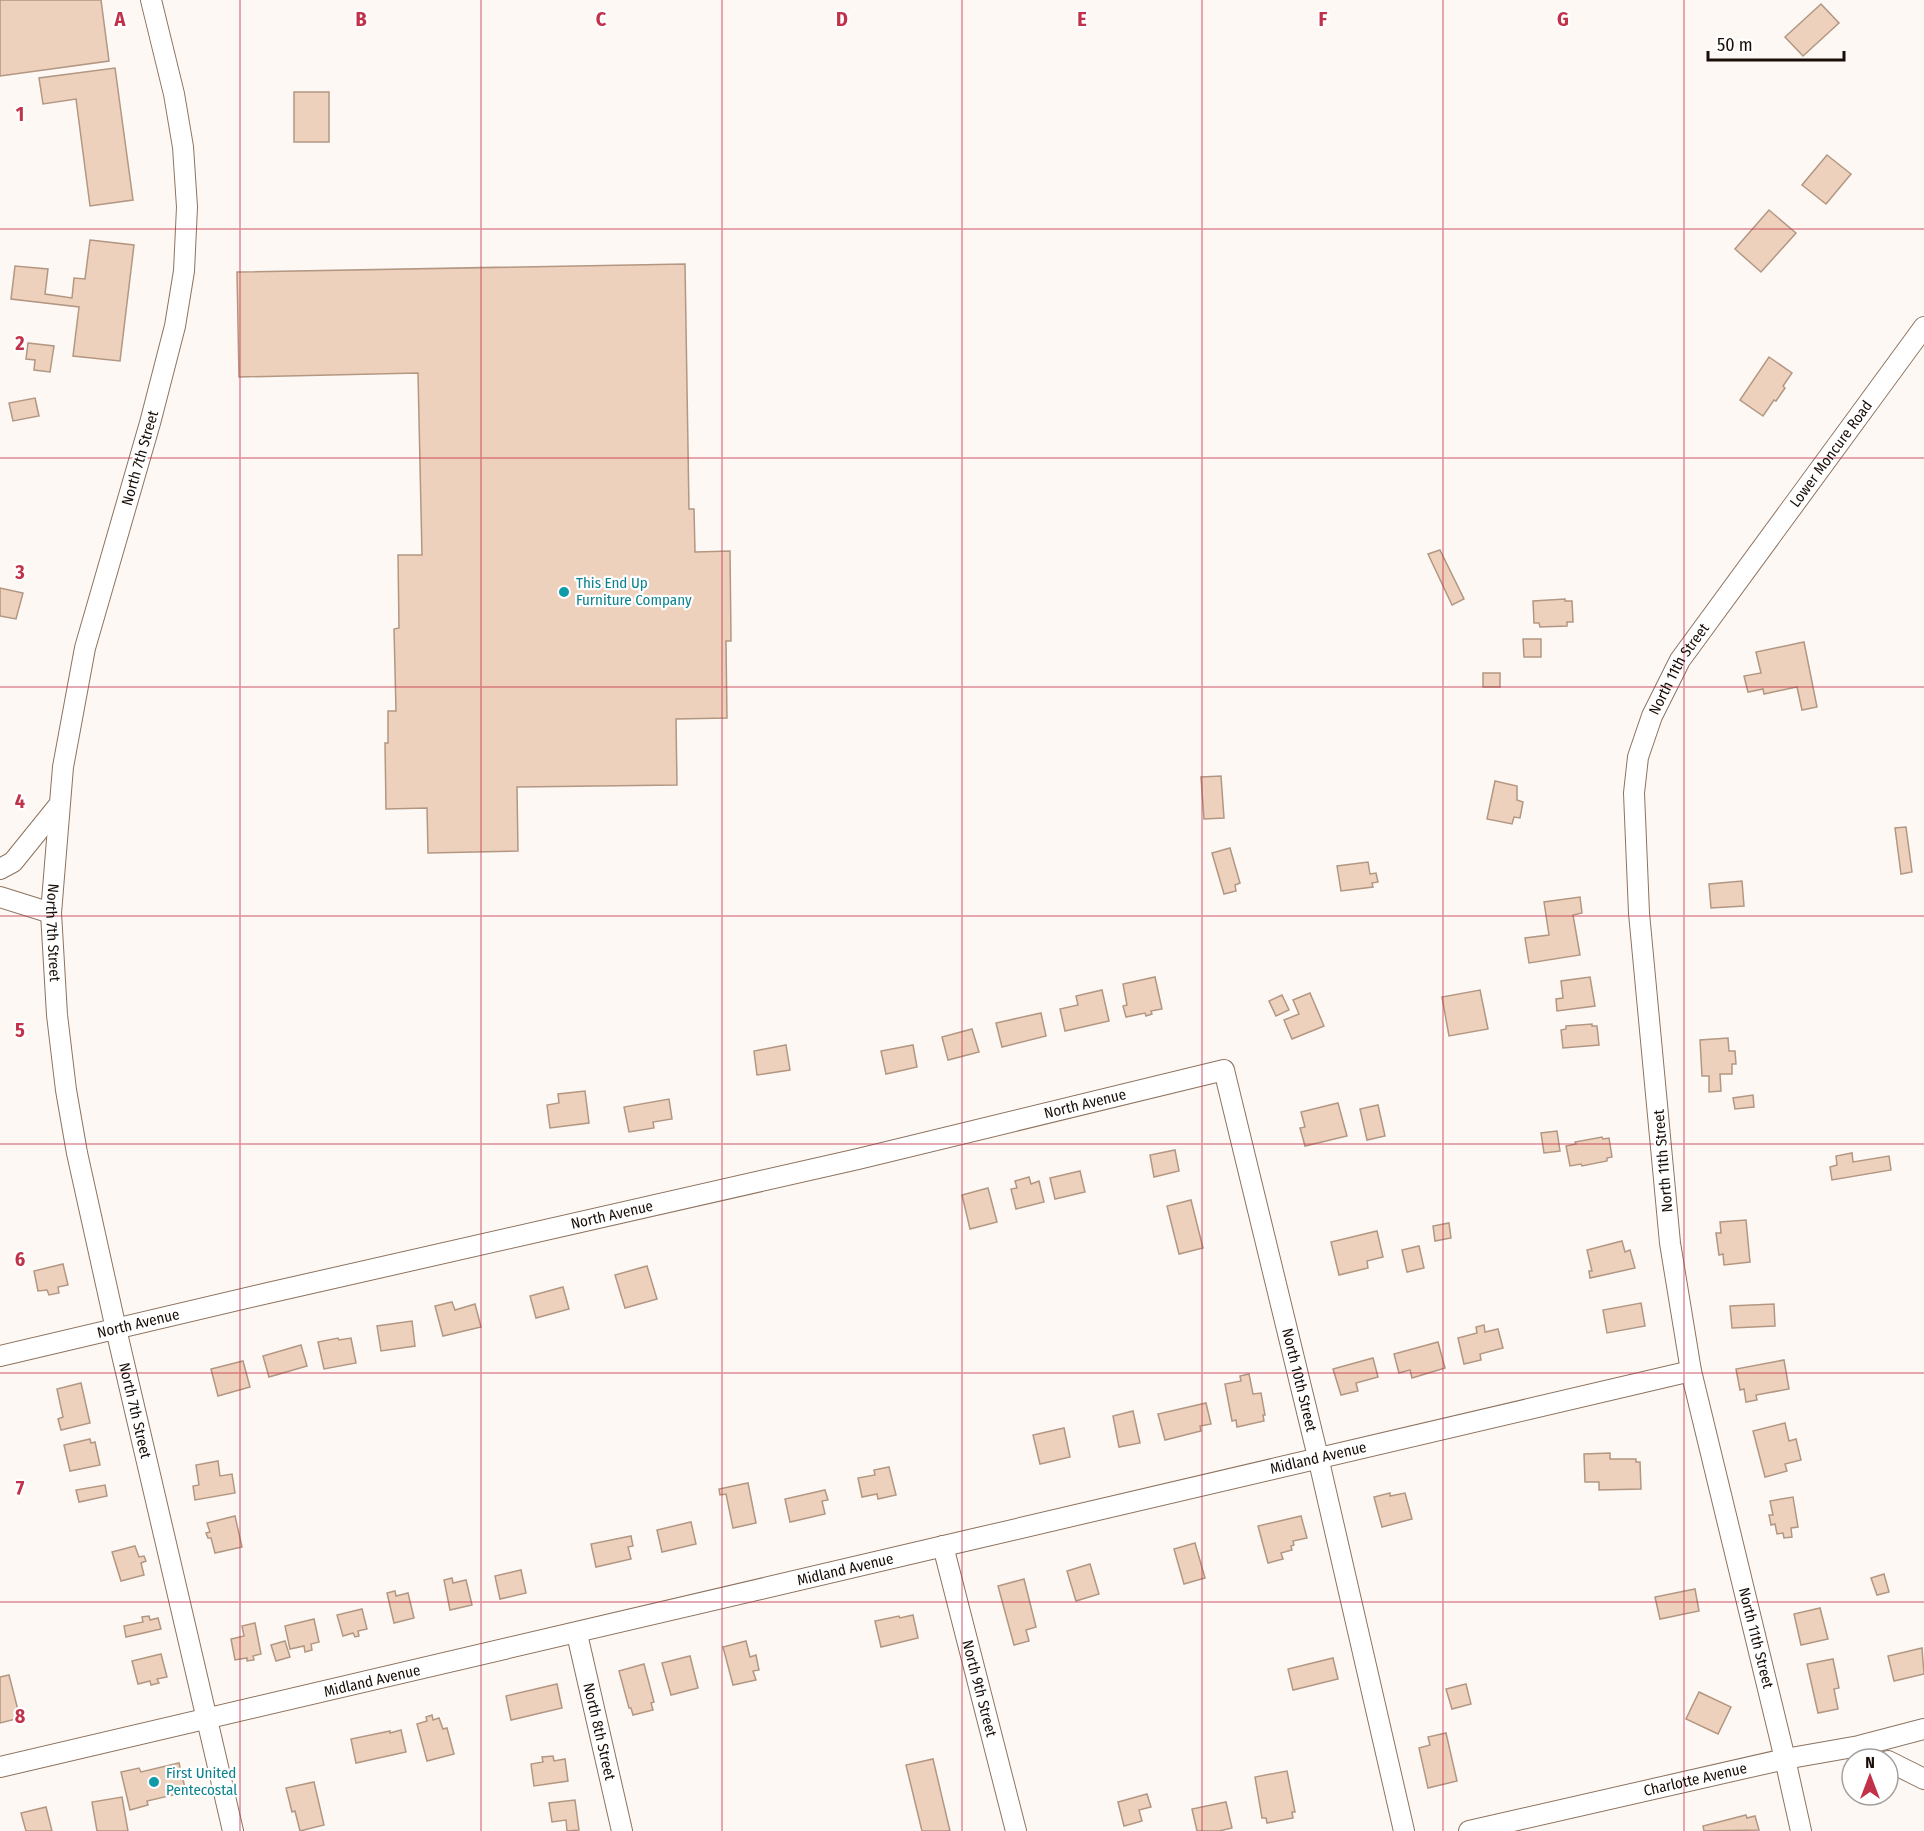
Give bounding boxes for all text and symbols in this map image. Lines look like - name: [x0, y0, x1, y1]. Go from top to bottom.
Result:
- text: A: [114, 7, 127, 31]
- text: B: [355, 7, 367, 31]
- text: C: [596, 7, 607, 31]
- text: D: [836, 7, 848, 31]
- text: E: [1077, 7, 1087, 31]
- text: F: [1319, 7, 1328, 31]
- text: G: [1557, 7, 1569, 31]
- scale bar: [1708, 24, 1844, 62]
- text: 50 m: [1717, 34, 1753, 56]
- text: 1: [16, 102, 24, 126]
- text: 2: [14, 331, 25, 355]
- street label: Lower Moncure Road: [1786, 397, 1876, 511]
- street label: North 7th Street: [118, 408, 162, 508]
- text: 3: [14, 560, 25, 584]
- place label: This End Up Furniture Company: [576, 574, 692, 609]
- marker: This End Up Furniture Company: [557, 585, 571, 599]
- street label: North 11th Street: [1645, 620, 1713, 718]
- text: 4: [15, 789, 25, 813]
- street label: North 7th Street: [42, 883, 64, 982]
- text: 5: [15, 1018, 25, 1042]
- street label: North Avenue: [1042, 1085, 1128, 1122]
- street label: North 11th Street: [1650, 1109, 1676, 1213]
- street label: North Avenue: [569, 1197, 655, 1233]
- text: 6: [15, 1247, 25, 1271]
- street label: North Avenue: [95, 1305, 181, 1342]
- street label: North 10th Street: [1278, 1327, 1321, 1433]
- street label: North 7th Street: [115, 1361, 155, 1460]
- street label: Midland Avenue: [1268, 1438, 1368, 1478]
- text: 7: [16, 1476, 25, 1500]
- street label: Midland Avenue: [795, 1549, 895, 1590]
- street label: North 11th Street: [1735, 1586, 1777, 1690]
- street label: North 9th Street: [958, 1638, 1001, 1739]
- street label: Midland Avenue: [322, 1661, 422, 1701]
- street label: North 8th Street: [579, 1681, 619, 1782]
- text: 8: [15, 1704, 26, 1728]
- north arrow: [1840, 1747, 1900, 1807]
- text: N: [1865, 1753, 1875, 1772]
- street label: Charlotte Avenue: [1642, 1759, 1749, 1800]
- place label: First United Pentecostal: [166, 1764, 237, 1799]
- marker: First United Pentecostal: [147, 1775, 161, 1789]

